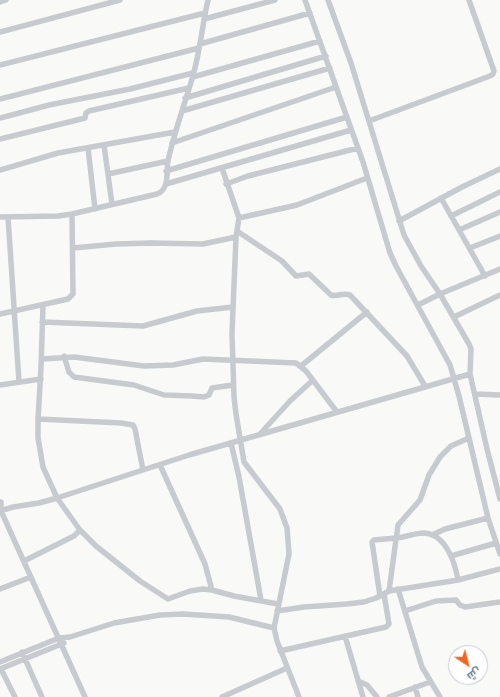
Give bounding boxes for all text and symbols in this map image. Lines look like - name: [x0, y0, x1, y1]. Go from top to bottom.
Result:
- north arrow: [448, 645, 488, 685]
- text: ش: [465, 664, 484, 684]

